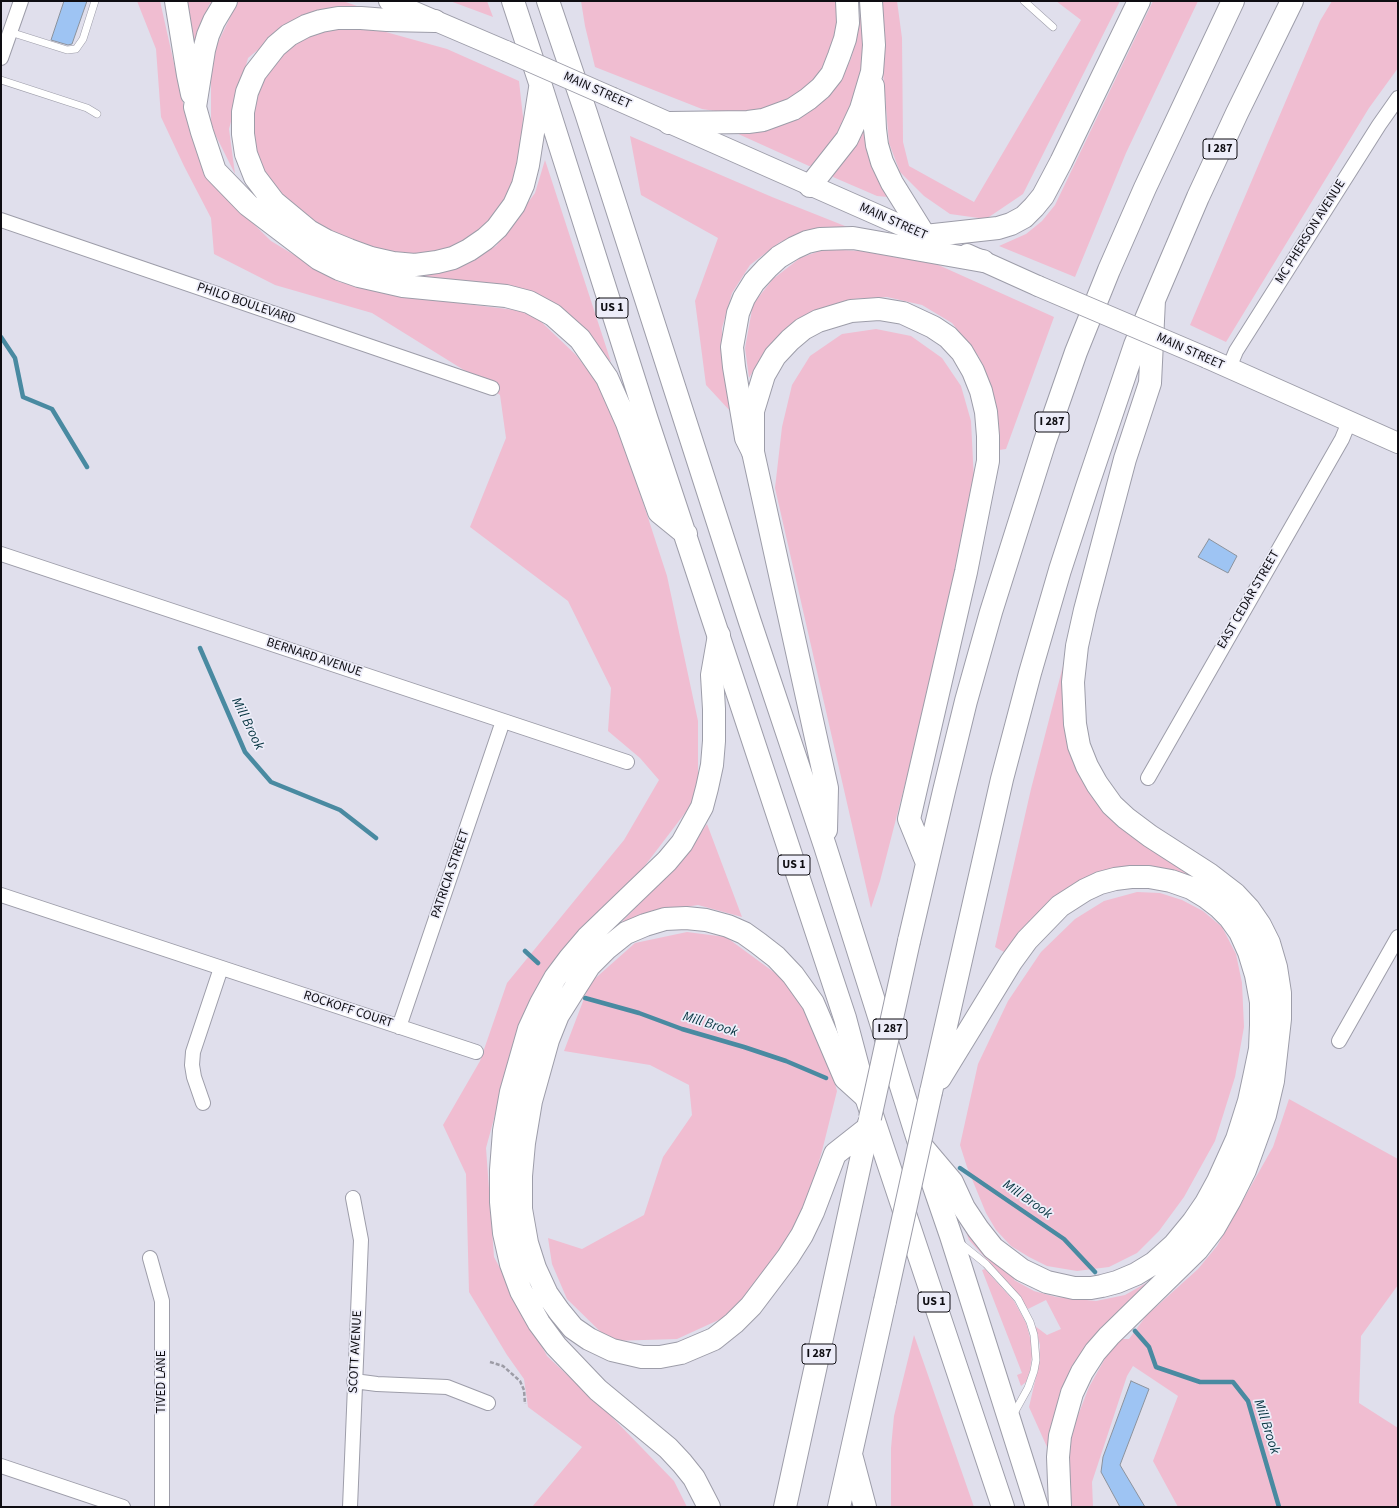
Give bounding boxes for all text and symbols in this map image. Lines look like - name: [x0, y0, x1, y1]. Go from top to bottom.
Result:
- street label: MAIN STREET: [561, 69, 633, 113]
- road number: I 287: [1203, 139, 1237, 159]
- street label: MC PHERSON AVENUE: [1273, 177, 1349, 287]
- street label: MAIN STREET: [857, 200, 929, 244]
- street label: PHILO BOULEVARD: [195, 280, 297, 328]
- road number: US 1: [596, 298, 628, 318]
- street label: MAIN STREET: [1154, 330, 1226, 374]
- road number: I 287: [1035, 412, 1069, 432]
- street label: EAST CEDAR STREET: [1214, 548, 1284, 652]
- street label: BERNARD AVENUE: [264, 635, 364, 681]
- water label: Mill Brook: [227, 695, 267, 753]
- street label: PATRICIA STREET: [428, 827, 474, 921]
- road number: US 1: [778, 855, 810, 875]
- street label: ROCKOFF COURT: [301, 988, 395, 1032]
- water label: Mill Brook: [680, 1009, 740, 1041]
- road number: I 287: [873, 1019, 907, 1039]
- water label: Mill Brook: [999, 1177, 1055, 1223]
- road number: US 1: [918, 1292, 950, 1312]
- street label: SCOTT AVENUE: [346, 1310, 366, 1394]
- road number: I 287: [802, 1344, 836, 1364]
- street label: TIVED LANE: [154, 1350, 170, 1414]
- water label: Mill Brook: [1249, 1397, 1283, 1457]

